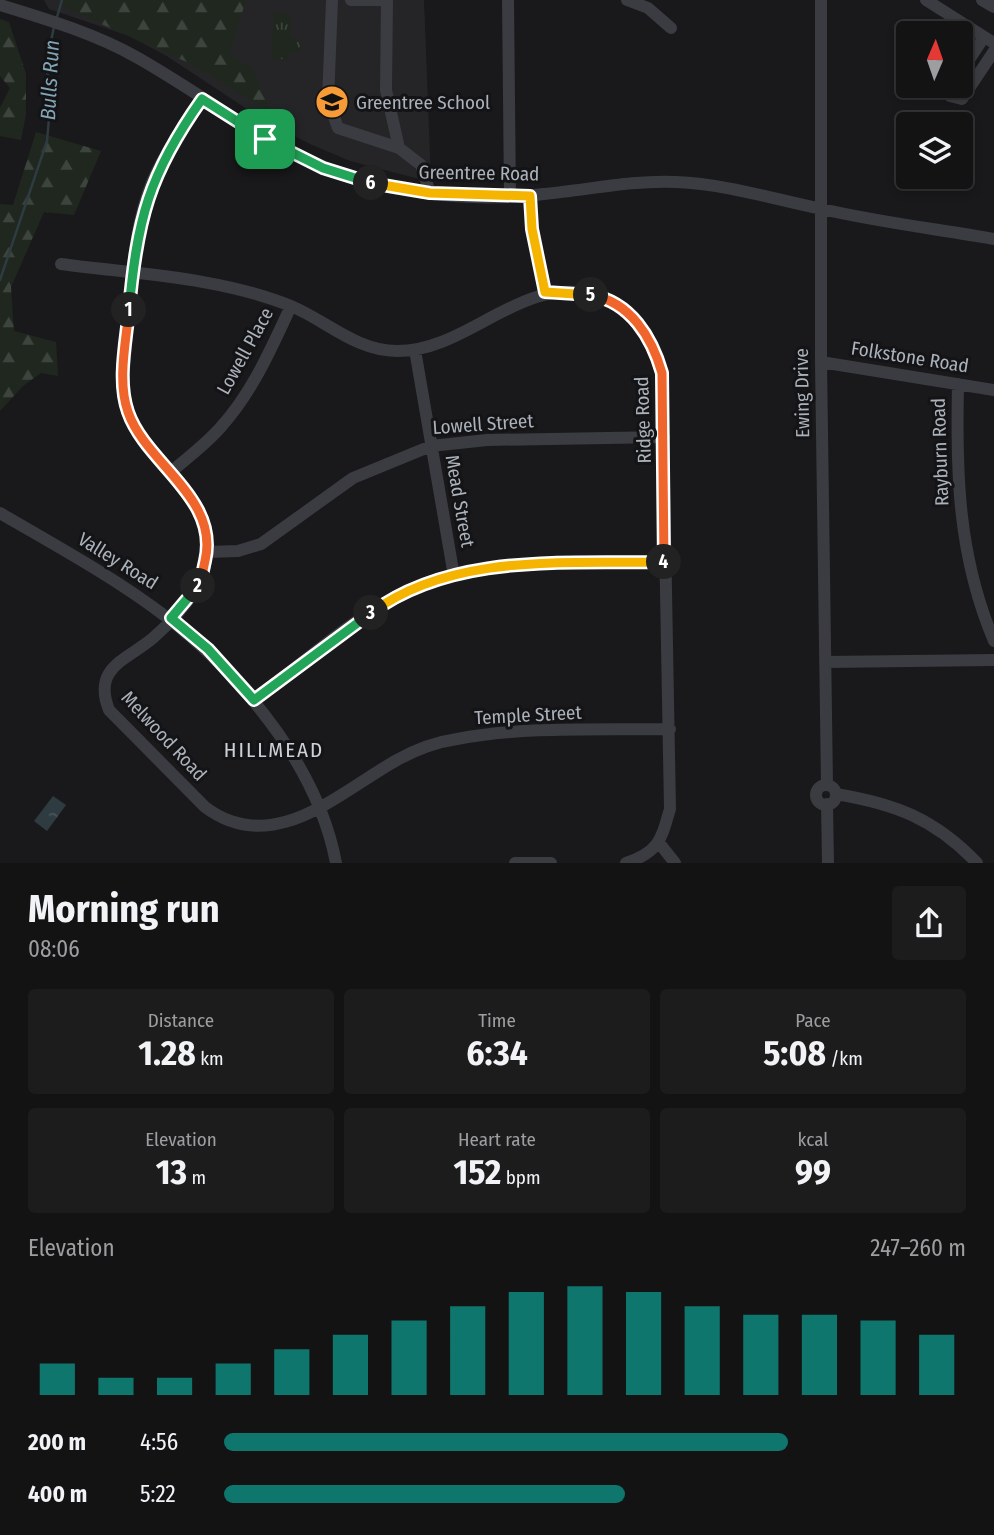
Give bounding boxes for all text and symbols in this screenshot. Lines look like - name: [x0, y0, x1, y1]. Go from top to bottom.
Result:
- north arrow: [896, 21, 973, 98]
- map controls: [896, 21, 973, 189]
- water label: Bulls Run: [35, 39, 65, 121]
- school or university icon: Greentree School: [313, 83, 351, 121]
- place label: Greentree School: [356, 91, 490, 114]
- pin: [235, 109, 295, 169]
- button: layers: [896, 112, 973, 189]
- icon: arrive: [246, 120, 284, 158]
- street label: Greentree Road: [418, 160, 540, 186]
- pin: 6: [354, 166, 388, 200]
- text: 6: [366, 171, 375, 194]
- pin: 5: [574, 278, 608, 312]
- text: 5: [586, 283, 595, 306]
- pin: 1: [111, 292, 146, 328]
- text: 1: [124, 298, 133, 321]
- street label: Lowell Place: [212, 304, 278, 398]
- street label: Folkstone Road: [850, 336, 970, 378]
- street label: Ewing Drive: [790, 348, 814, 438]
- street label: Ridge Road: [630, 376, 656, 464]
- street label: Rayburn Road: [927, 398, 953, 506]
- street label: Lowell Street: [432, 409, 535, 439]
- street label: Mead Street: [441, 453, 480, 550]
- street label: Valley Road: [74, 528, 162, 594]
- pin: 4: [646, 544, 682, 580]
- text: 4: [659, 550, 668, 573]
- pin: 2: [180, 568, 216, 604]
- text: 2: [193, 574, 202, 597]
- pin: 3: [354, 596, 388, 630]
- text: 3: [366, 601, 375, 624]
- street label: Melwood Road: [117, 686, 211, 786]
- street label: Temple Street: [474, 701, 583, 729]
- district label: HILLMEAD: [224, 737, 324, 763]
- text: Morning run: [28, 886, 220, 932]
- button: share: [892, 886, 966, 960]
- text: 08:06: [28, 935, 80, 963]
- text: Distance: [148, 1009, 214, 1032]
- text: Time: [478, 1009, 516, 1032]
- text: Pace: [795, 1009, 831, 1032]
- text: 1.28: [138, 1032, 196, 1074]
- text: 6:34: [466, 1032, 528, 1074]
- text: 5:08: [763, 1032, 826, 1074]
- text: km: [196, 1047, 224, 1070]
- text: /km: [826, 1047, 863, 1070]
- text: Elevation: [145, 1128, 217, 1151]
- text: Heart rate: [458, 1128, 536, 1151]
- text: kcal: [798, 1128, 828, 1151]
- text: 13: [156, 1151, 187, 1193]
- text: 152: [453, 1151, 501, 1193]
- text: 99: [795, 1151, 831, 1193]
- text: m: [187, 1166, 206, 1189]
- text: bpm: [501, 1166, 541, 1189]
- text: Elevation: [28, 1234, 115, 1262]
- text: 247–260 m: [870, 1234, 966, 1262]
- text: 200 m: [28, 1428, 86, 1456]
- text: 4:56: [140, 1428, 178, 1456]
- text: 400 m: [28, 1480, 87, 1508]
- text: 5:22: [140, 1480, 176, 1508]

